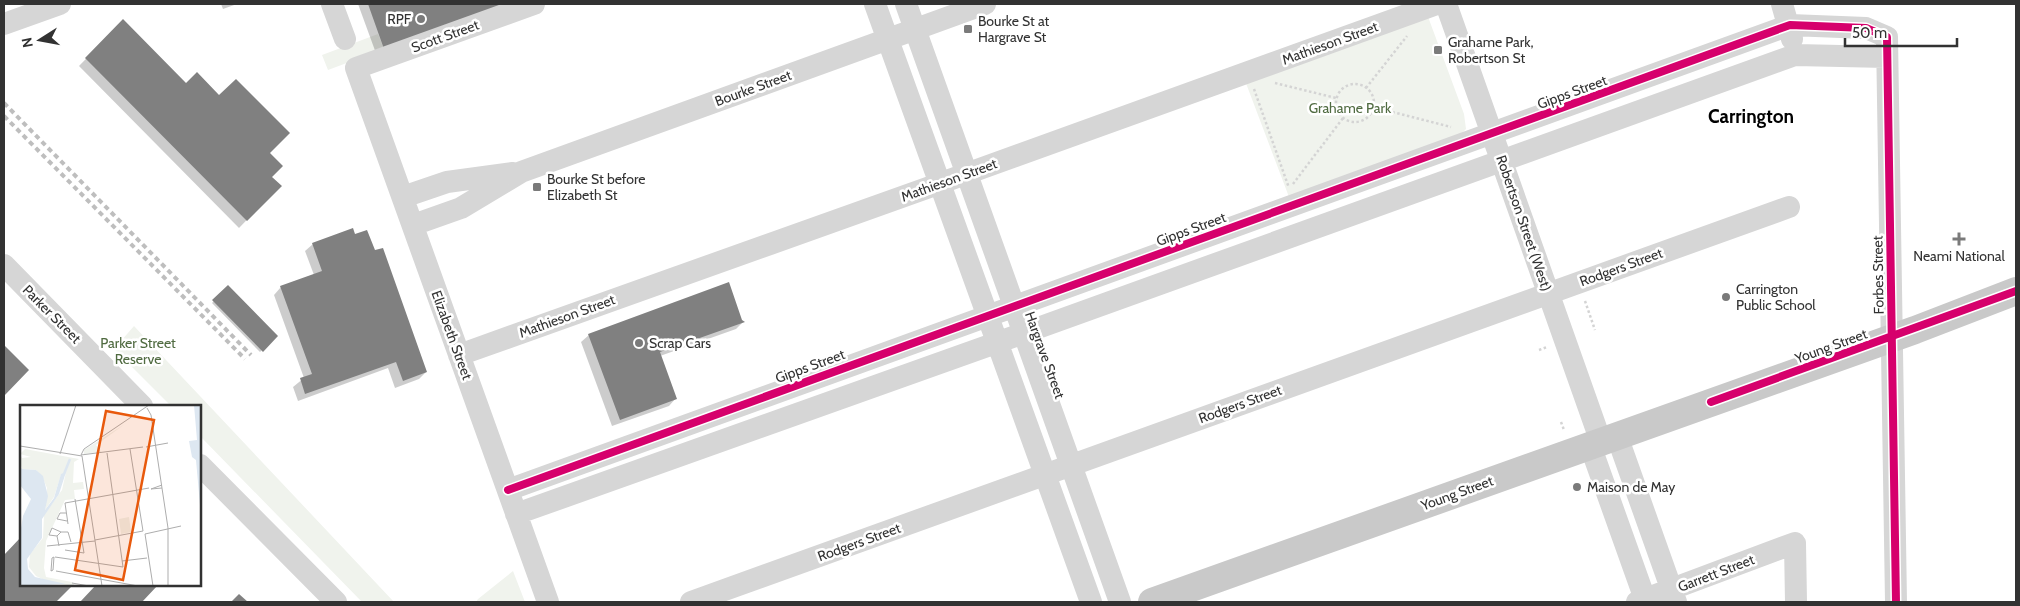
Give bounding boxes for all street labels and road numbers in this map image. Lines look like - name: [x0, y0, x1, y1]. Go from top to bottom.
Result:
- street label: Scott Street: [409, 15, 482, 57]
- street label: Mathieson Street: [1280, 17, 1381, 69]
- street label: Bourke Street: [712, 66, 794, 110]
- street label: Gipps Street: [1535, 71, 1610, 113]
- street label: Robertson Street (West): [1492, 153, 1556, 293]
- street label: Mathieson Street: [899, 154, 1000, 206]
- street label: Gipps Street: [1154, 208, 1229, 250]
- street label: Forbes Street: [1868, 235, 1888, 315]
- street label: Rodgers Street: [1577, 244, 1665, 290]
- street label: Parker Street: [19, 281, 85, 347]
- street label: Elizabeth Street: [428, 288, 477, 382]
- street label: Mathieson Street: [517, 290, 618, 342]
- street label: Hargrave Street: [1021, 309, 1069, 401]
- street label: Young Street: [1791, 325, 1870, 368]
- street label: Gipps Street: [773, 345, 848, 387]
- street label: Rodgers Street: [1196, 381, 1284, 427]
- street label: Young Street: [1417, 472, 1496, 515]
- street label: Rodgers Street: [815, 519, 903, 565]
- street label: Garrett Street: [1675, 550, 1757, 596]

